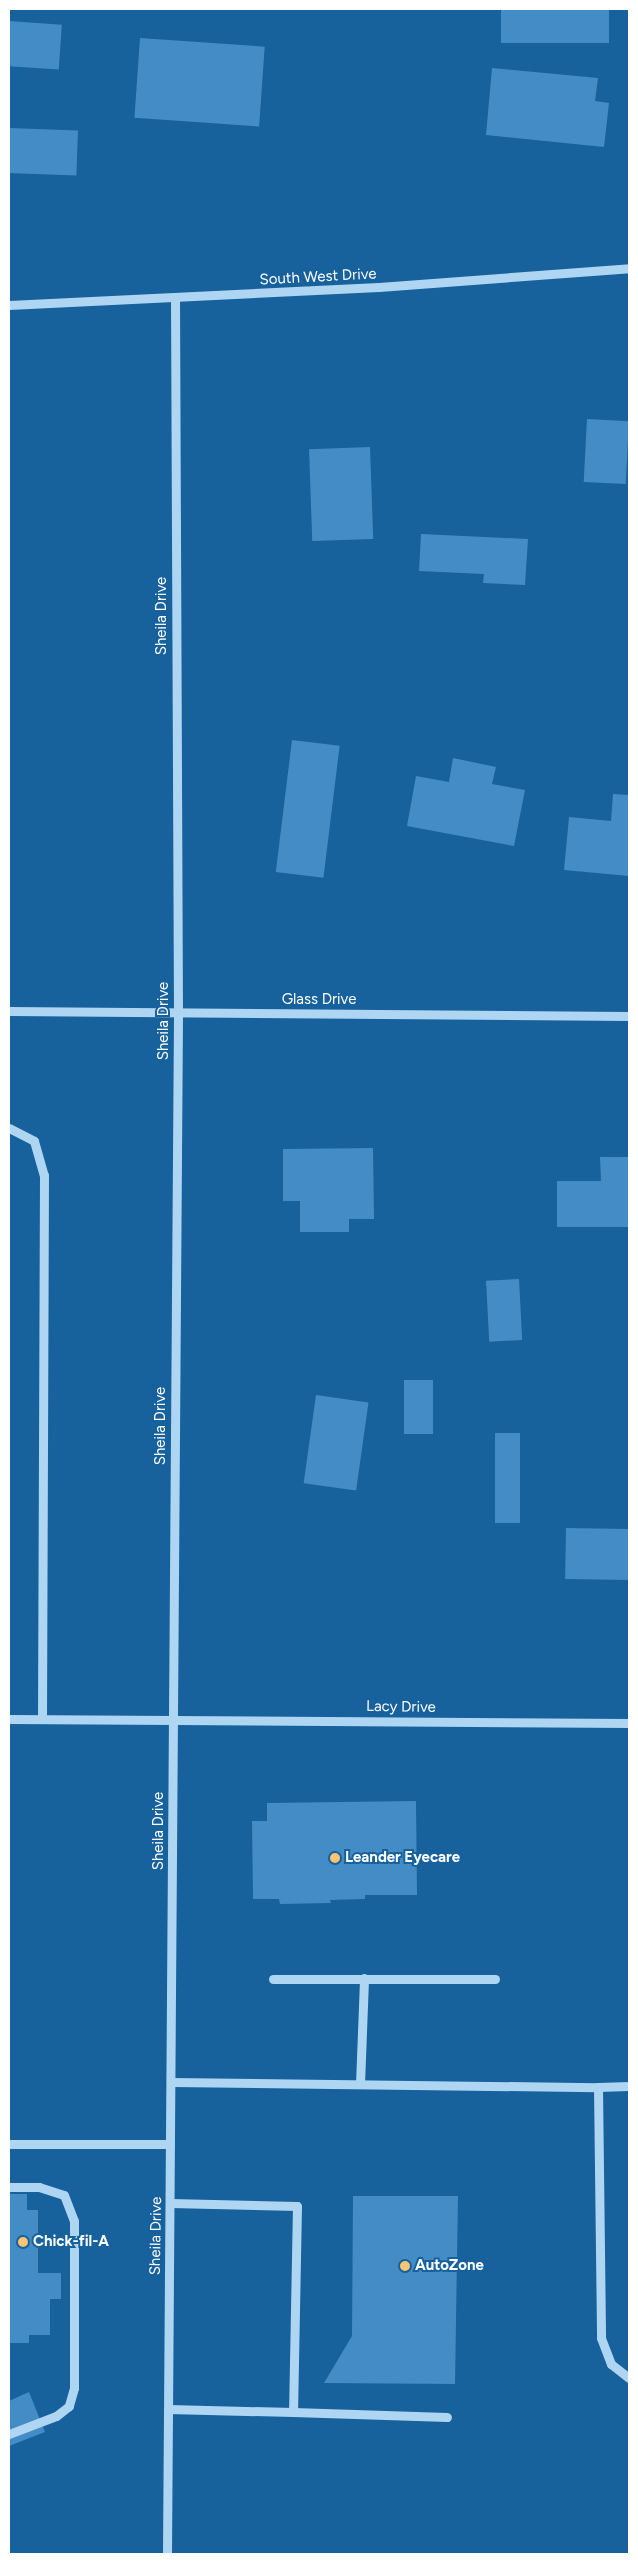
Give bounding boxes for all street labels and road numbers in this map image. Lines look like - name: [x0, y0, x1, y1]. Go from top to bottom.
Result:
- street label: South West Drive: [259, 265, 377, 289]
- street label: Sheila Drive: [153, 577, 171, 655]
- street label: Sheila Drive: [155, 982, 173, 1060]
- street label: Glass Drive: [282, 991, 356, 1009]
- street label: Sheila Drive: [152, 1387, 170, 1465]
- street label: Lacy Drive: [366, 1697, 436, 1717]
- street label: Sheila Drive: [150, 1792, 168, 1870]
- street label: Sheila Drive: [146, 2197, 166, 2275]

